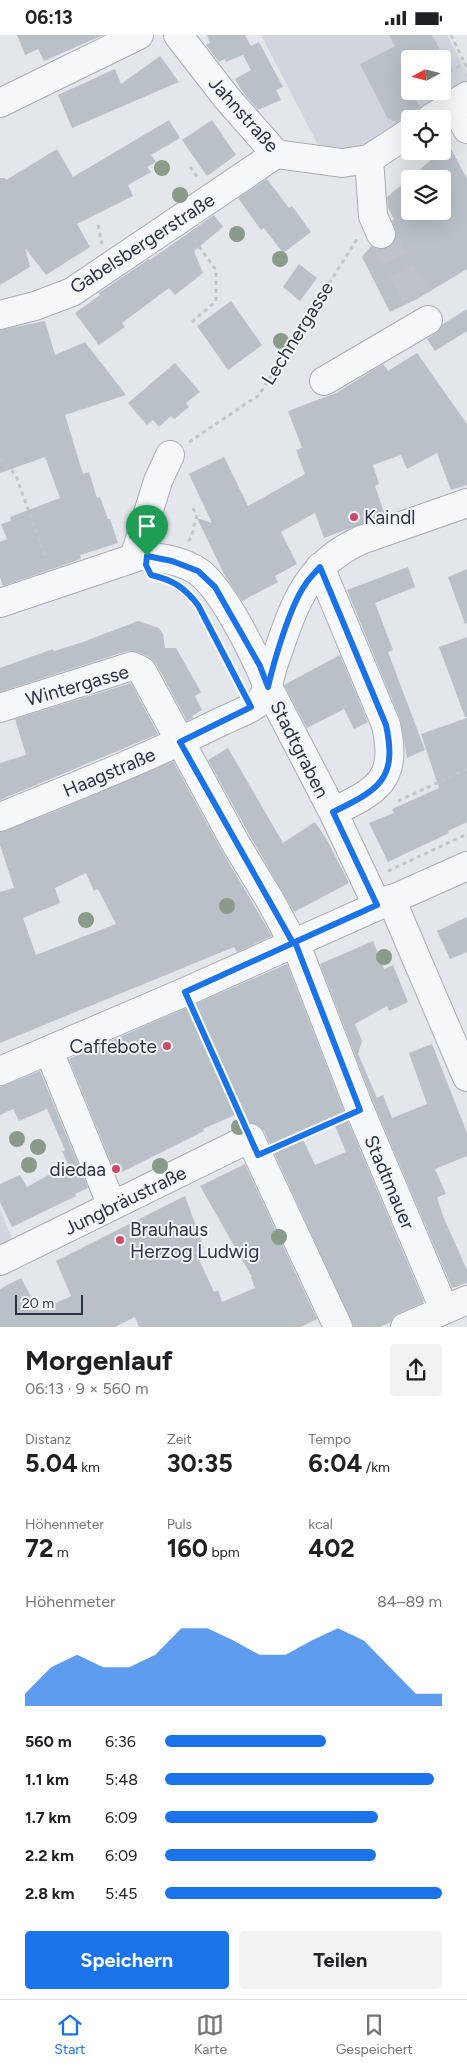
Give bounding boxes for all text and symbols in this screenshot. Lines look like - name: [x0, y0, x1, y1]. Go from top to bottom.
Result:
- text: 06:13: [25, 6, 73, 29]
- north arrow: [401, 50, 451, 100]
- map controls: [401, 50, 451, 220]
- street label: Jahnstraße: [204, 72, 284, 157]
- button: locate: [401, 110, 451, 160]
- button: layers: [401, 170, 451, 220]
- street label: Gabelsbergerstraße: [66, 188, 219, 299]
- street label: Lechnergasse: [257, 277, 338, 389]
- pin: [126, 505, 168, 556]
- place label: Kaindl: [364, 506, 415, 529]
- marker: Kaindl: [348, 511, 360, 523]
- icon: arrive: [133, 512, 161, 540]
- street label: Wintergasse: [23, 660, 131, 711]
- street label: Stadtgraben: [265, 697, 334, 802]
- street label: Haagstraße: [60, 743, 159, 802]
- place label: Caffebote: [70, 1035, 157, 1058]
- marker: Caffebote: [161, 1040, 173, 1052]
- street label: Stadtmauer: [359, 1132, 420, 1233]
- place label: diedaa: [50, 1158, 106, 1181]
- street label: Jungbräustraße: [60, 1161, 190, 1240]
- marker: diedaa: [110, 1163, 122, 1175]
- place label: Brauhaus Herzog Ludwig: [130, 1218, 259, 1263]
- marker: Brauhaus Herzog Ludwig: [114, 1234, 126, 1246]
- scale bar: [15, 1291, 82, 1315]
- text: 20 m: [22, 1295, 54, 1312]
- text: Morgenlauf: [25, 1343, 173, 1377]
- button: share: [390, 1344, 442, 1396]
- text: 06:13 · 9 × 560 m: [25, 1379, 149, 1398]
- text: Distanz: [25, 1431, 72, 1448]
- text: Zeit: [167, 1431, 192, 1448]
- text: Tempo: [308, 1431, 351, 1448]
- text: 5.04: [25, 1448, 78, 1478]
- text: 30:35: [167, 1448, 233, 1478]
- text: 6:04: [308, 1448, 362, 1478]
- text: km: [78, 1459, 100, 1476]
- text: /km: [362, 1459, 390, 1476]
- text: Höhenmeter: [25, 1516, 104, 1533]
- text: Puls: [167, 1516, 192, 1533]
- text: kcal: [308, 1516, 333, 1533]
- text: 72: [25, 1533, 53, 1563]
- text: 160: [167, 1533, 208, 1563]
- text: 402: [308, 1533, 355, 1563]
- text: m: [53, 1544, 69, 1561]
- text: bpm: [208, 1544, 240, 1561]
- text: Höhenmeter: [25, 1592, 115, 1611]
- text: 84–89 m: [377, 1592, 442, 1611]
- text: 560 m: [25, 1732, 72, 1751]
- text: 6:36: [105, 1732, 136, 1751]
- text: 1.1 km: [25, 1770, 69, 1789]
- text: 5:48: [105, 1770, 138, 1789]
- text: 1.7 km: [25, 1808, 71, 1827]
- text: 6:09: [105, 1808, 137, 1827]
- text: 2.2 km: [25, 1846, 74, 1865]
- text: 6:09: [105, 1846, 137, 1865]
- text: 2.8 km: [25, 1884, 74, 1903]
- text: 5:45: [105, 1884, 137, 1903]
- button: Speichern: [25, 1931, 229, 1989]
- button: Teilen: [239, 1931, 442, 1989]
- tab: Start: [54, 2011, 85, 2058]
- tab: Karte: [194, 2011, 227, 2058]
- tab: Gespeichert: [336, 2011, 413, 2058]

